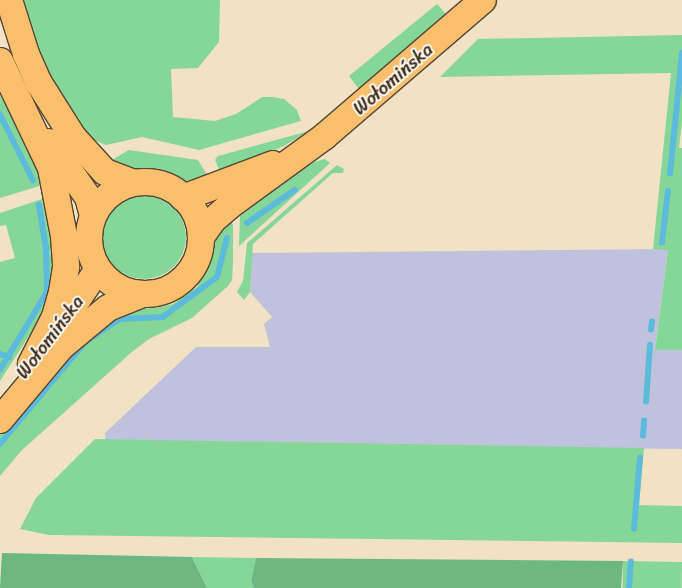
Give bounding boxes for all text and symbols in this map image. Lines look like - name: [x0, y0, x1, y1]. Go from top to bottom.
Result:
- street label: Wołomińska: [348, 38, 438, 120]
- street label: Wołomińska: [11, 291, 89, 383]

